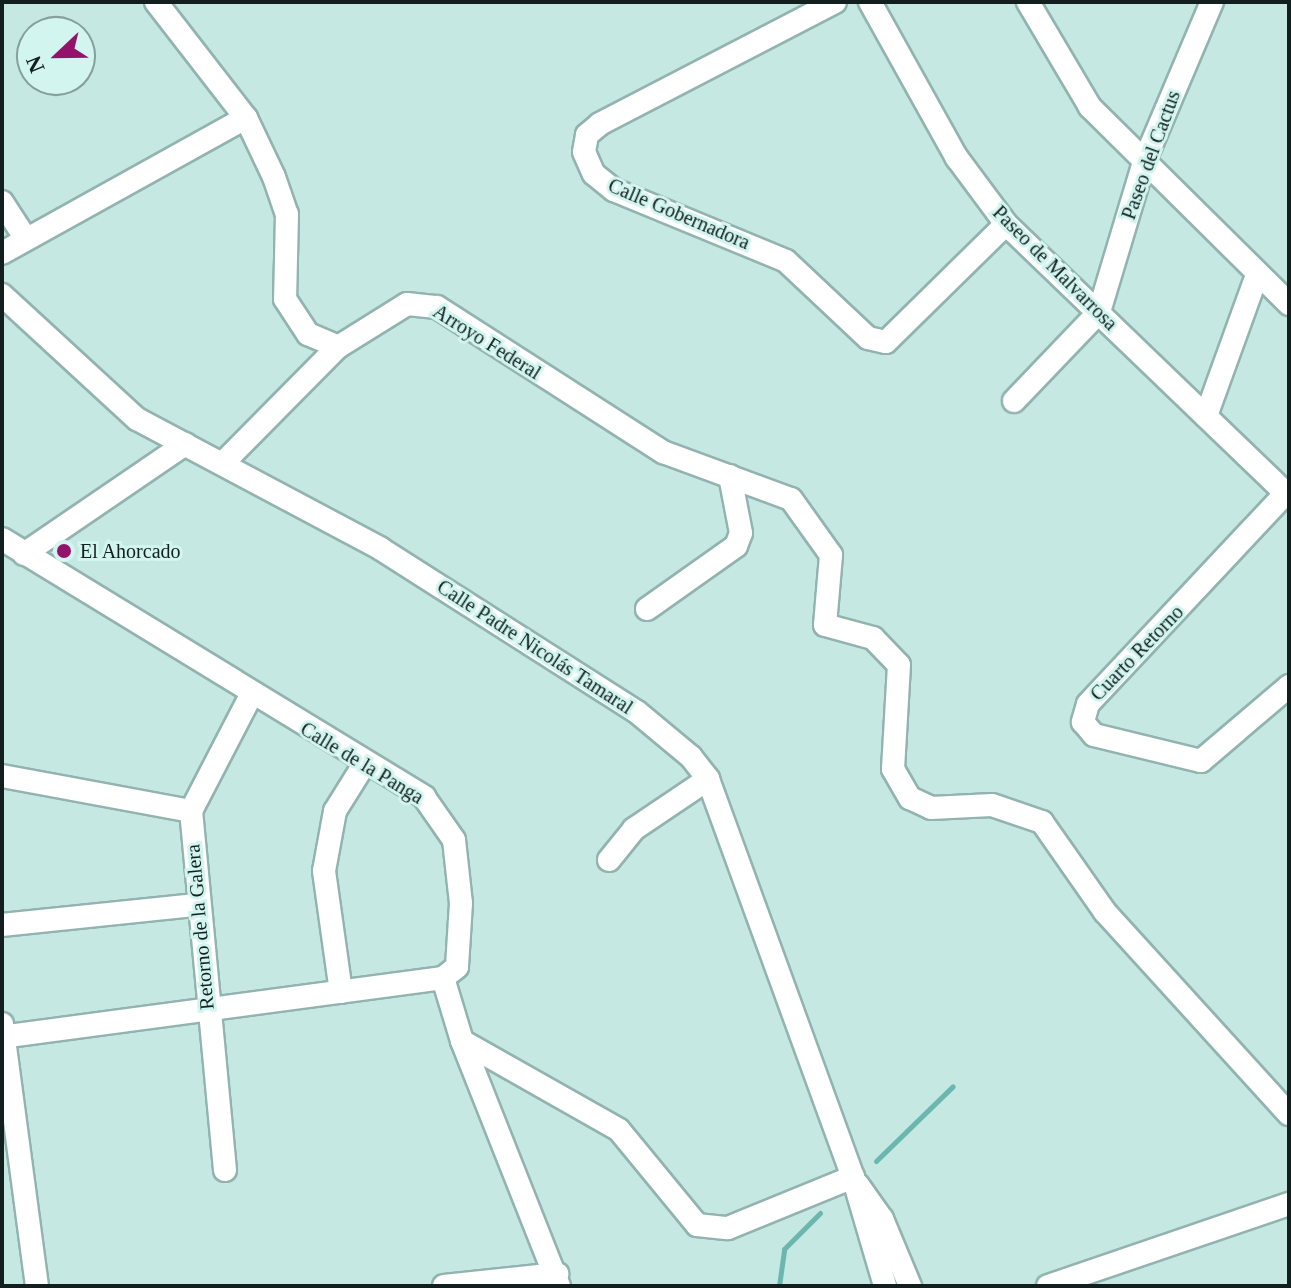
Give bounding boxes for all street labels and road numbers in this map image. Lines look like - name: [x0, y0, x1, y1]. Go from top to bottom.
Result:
- street label: Paseo del Cactus: [1117, 87, 1185, 223]
- street label: Calle Gobernadora: [605, 173, 753, 255]
- street label: Paseo de Malvarrosa: [988, 201, 1122, 335]
- street label: Arroyo Federal: [429, 299, 545, 385]
- street label: Calle Padre Nicolás Tamaral: [432, 575, 638, 719]
- street label: Cuarto Retorno: [1085, 600, 1189, 706]
- street label: Calle de la Panga: [296, 717, 428, 809]
- street label: Retorno de la Galera: [181, 843, 219, 1011]

